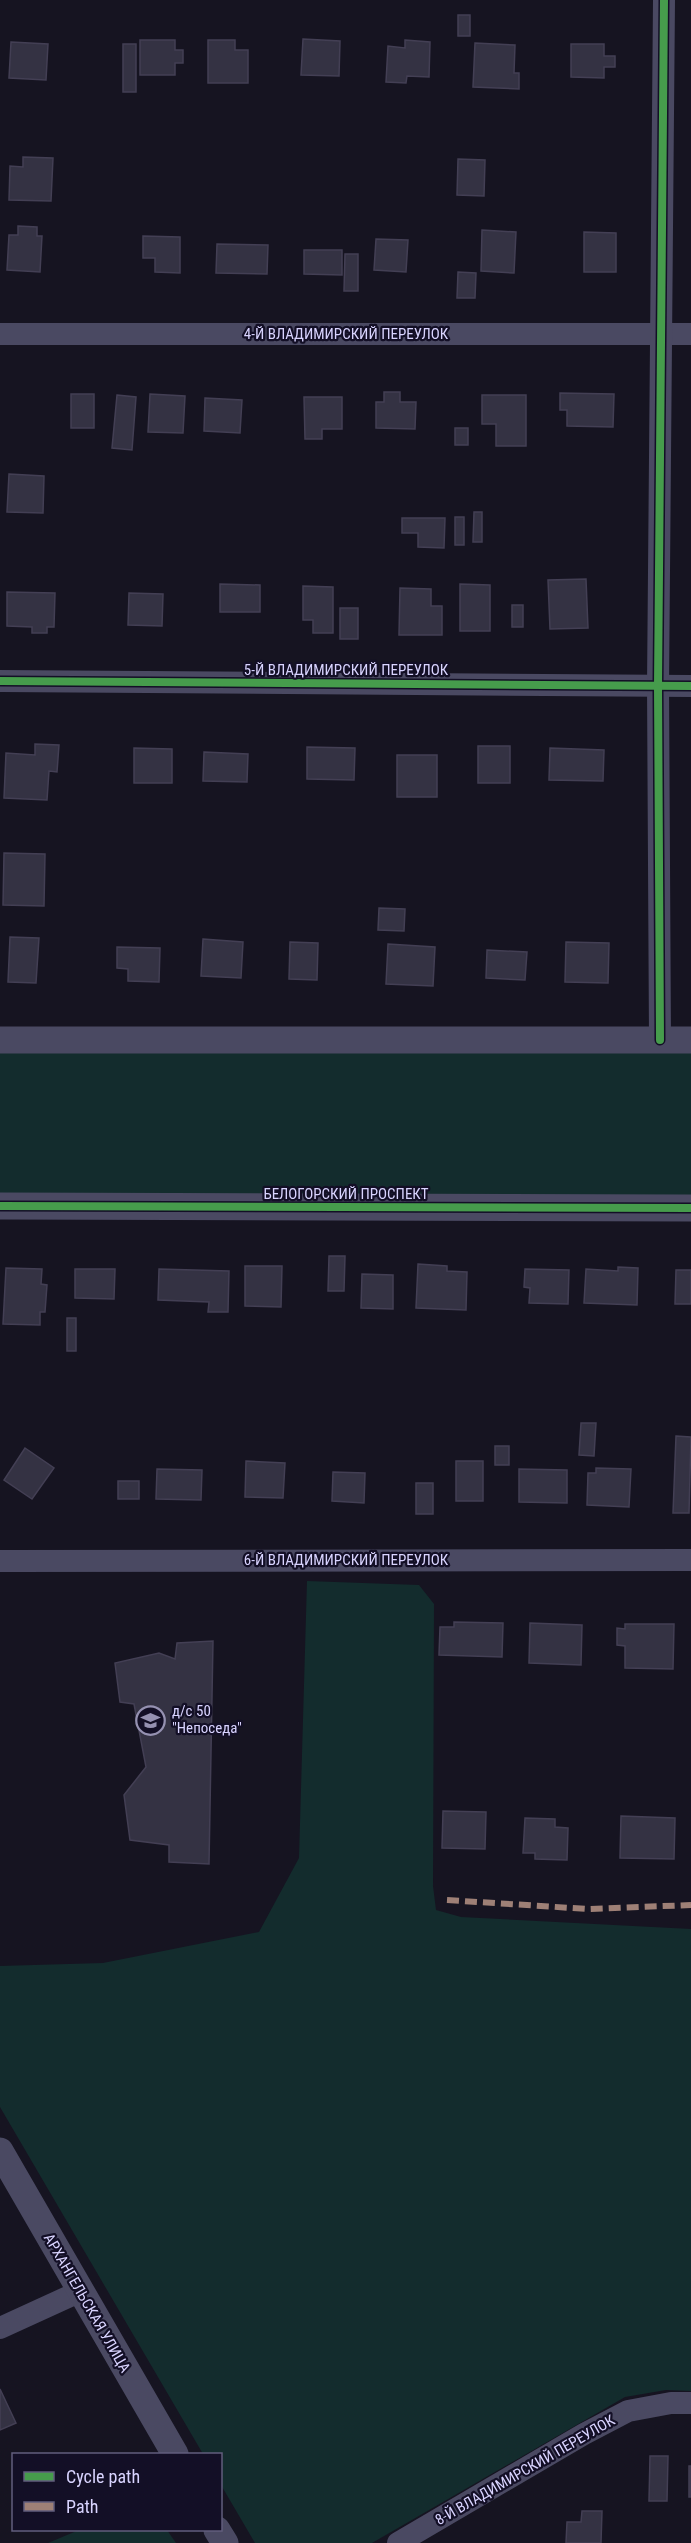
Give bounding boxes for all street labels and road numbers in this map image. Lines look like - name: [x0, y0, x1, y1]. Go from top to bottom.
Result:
- street label: 4-Й ВЛАДИМИРСКИЙ ПЕРЕУЛОК: [244, 325, 449, 343]
- street label: 5-Й ВЛАДИМИРСКИЙ ПЕРЕУЛОК: [244, 661, 449, 679]
- street label: БЕЛОГОРСКИЙ ПРОСПЕКТ: [263, 1185, 429, 1203]
- street label: 6-Й ВЛАДИМИРСКИЙ ПЕРЕУЛОК: [244, 1551, 449, 1569]
- street label: АРХАНГЕЛЬСКАЯ УЛИЦА: [40, 2230, 134, 2376]
- street label: 8-Й ВЛАДИМИРСКИЙ ПЕРЕУЛОК: [432, 2411, 618, 2529]

